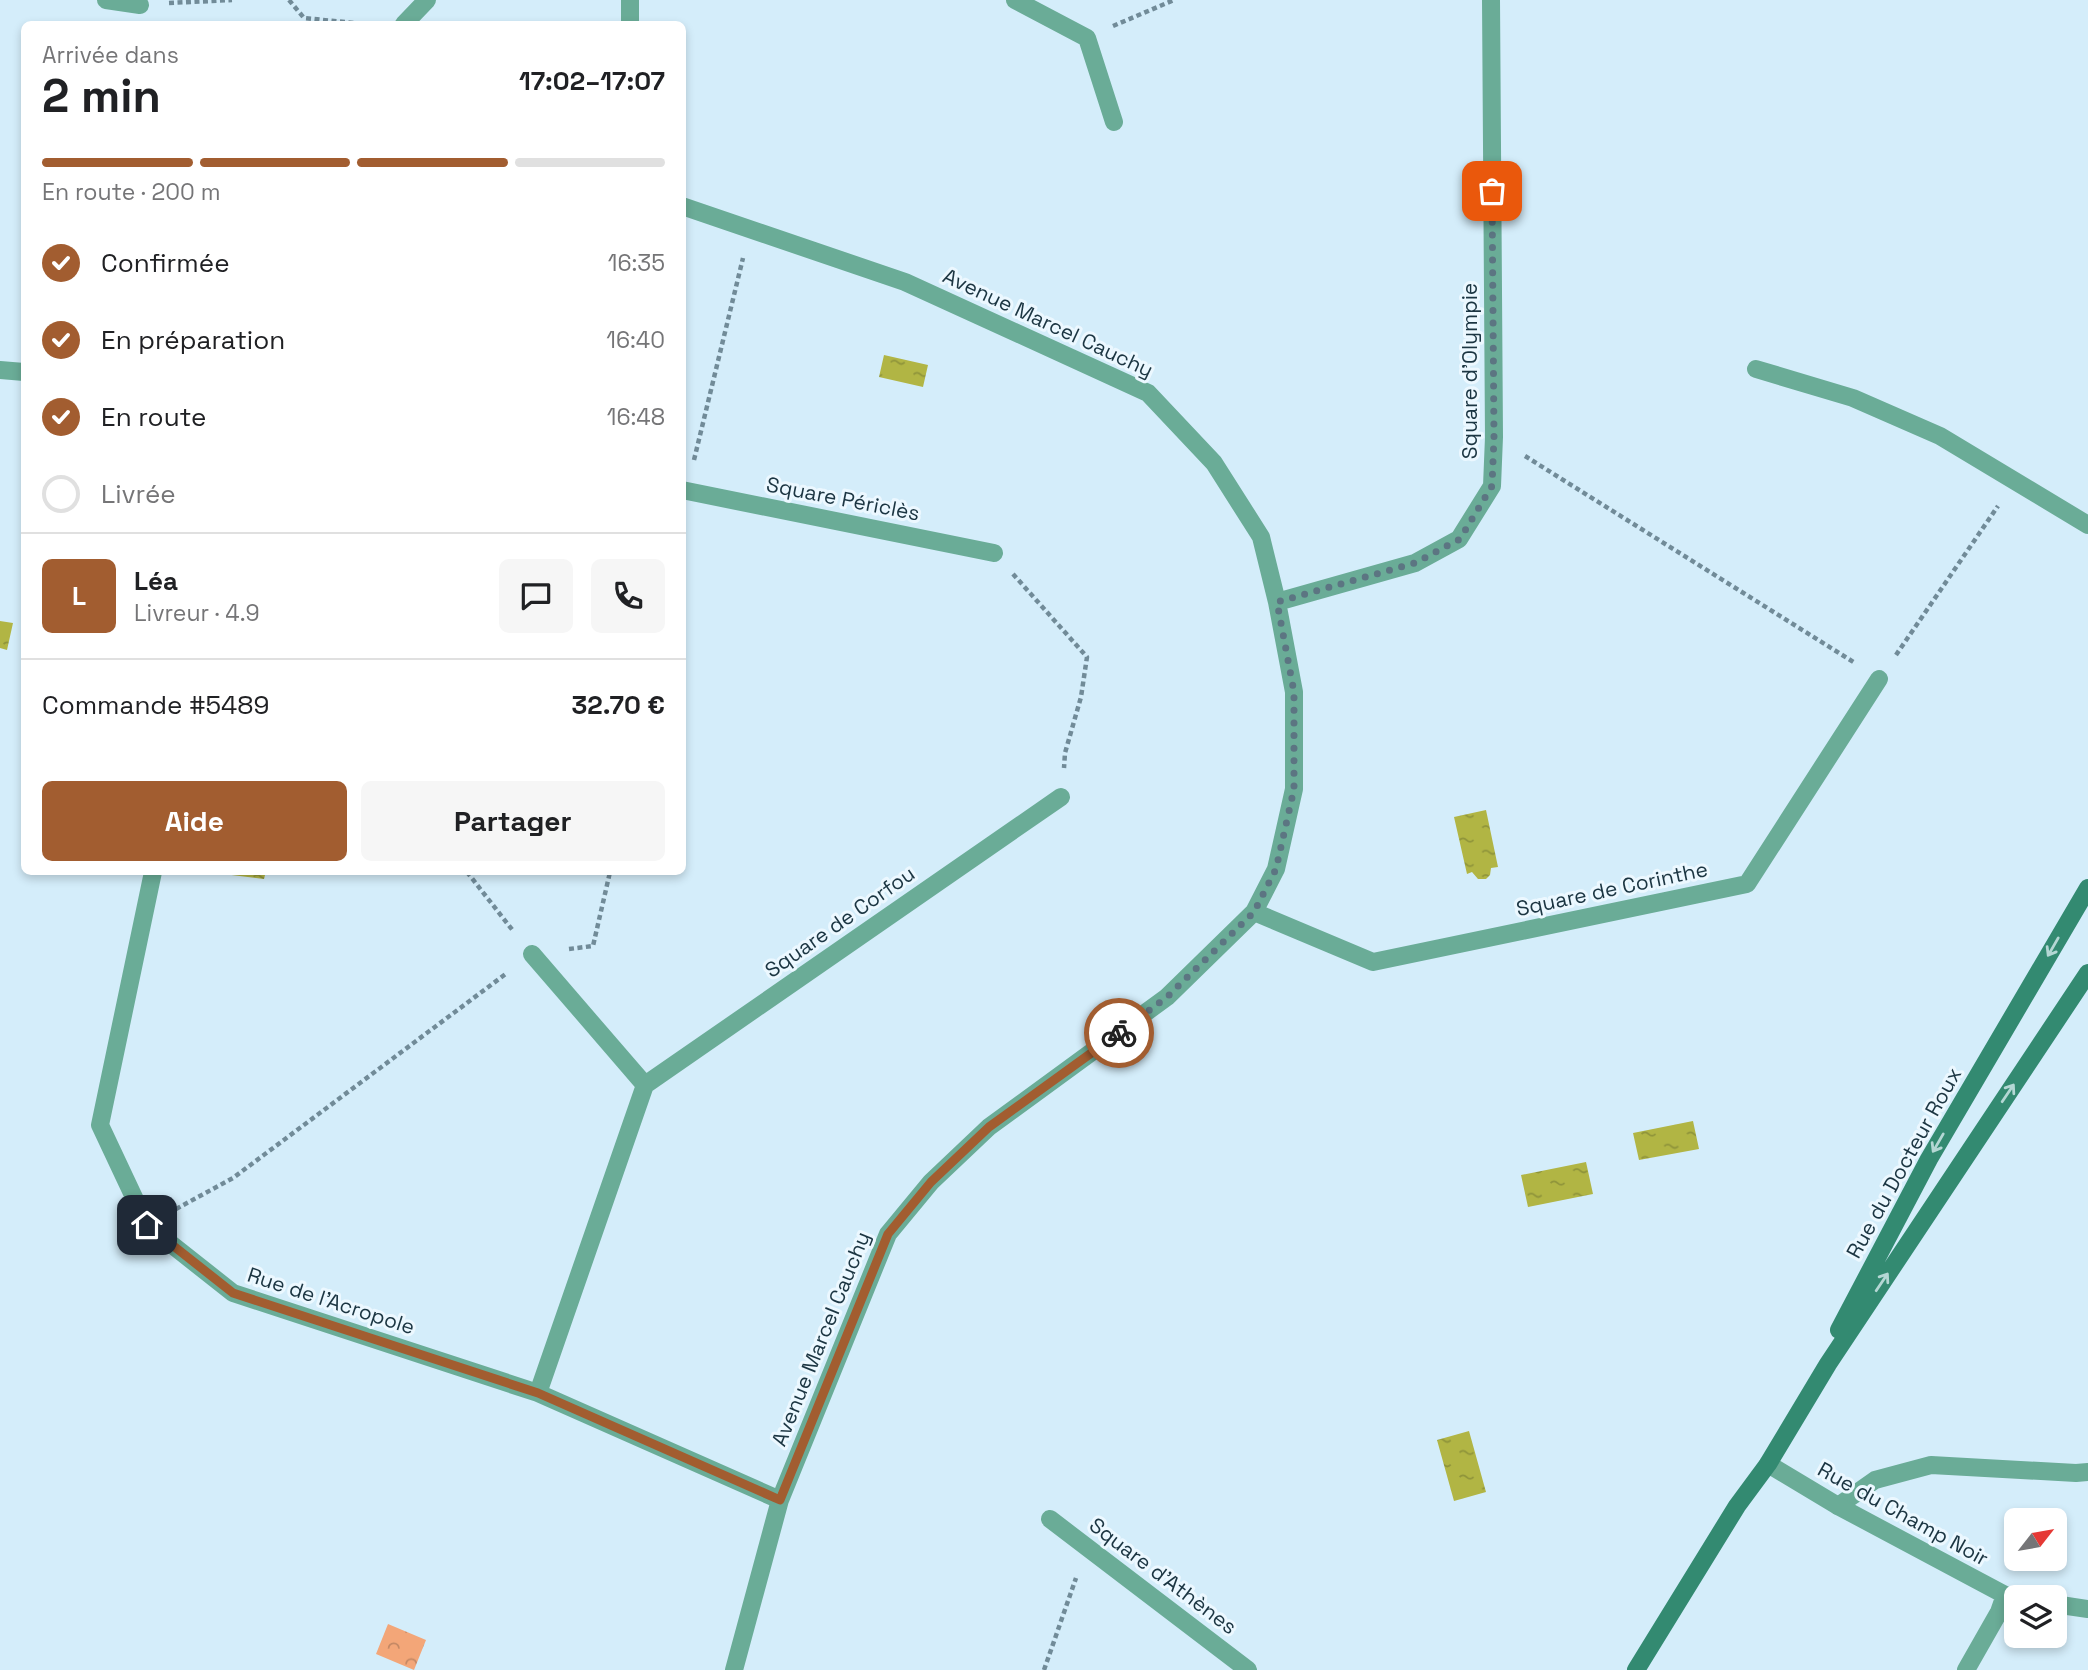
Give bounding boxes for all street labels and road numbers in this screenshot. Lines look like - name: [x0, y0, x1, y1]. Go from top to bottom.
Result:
- street label: Avenue Marcel Cauchy: [939, 262, 1158, 383]
- street label: Square d’Olympie: [1456, 283, 1483, 459]
- street label: Square Périclès: [764, 470, 922, 527]
- street label: Square de Corinthe: [1514, 855, 1710, 922]
- street label: Square de Corfou: [759, 860, 920, 983]
- street label: Rue du Docteur Roux: [1840, 1063, 1967, 1263]
- street label: Avenue Marcel Cauchy: [765, 1228, 876, 1450]
- street label: Rue de l’Acropole: [244, 1261, 418, 1340]
- street label: Rue du Champ Noir: [1813, 1455, 1993, 1572]
- street label: Square d’Athènes: [1084, 1511, 1242, 1640]

